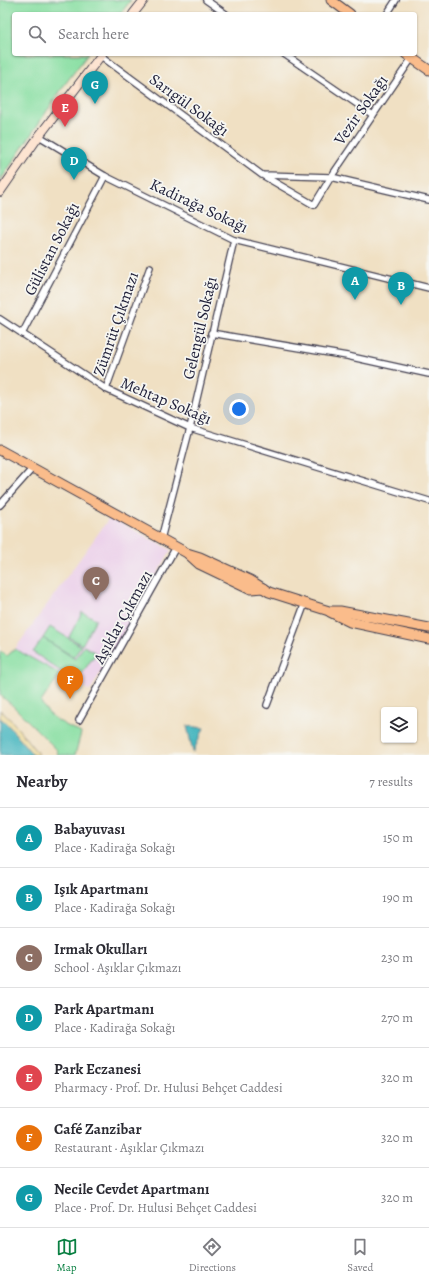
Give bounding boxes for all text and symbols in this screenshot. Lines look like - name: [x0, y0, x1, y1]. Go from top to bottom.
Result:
- search box: [12, 12, 417, 56]
- icon: search: [26, 23, 48, 45]
- text: Search here: [58, 24, 129, 44]
- street label: Sarıgül Sokağı: [145, 69, 233, 141]
- pin: G: [82, 71, 108, 104]
- street label: Vezir Sokağı: [328, 71, 393, 150]
- pin: E: [52, 94, 78, 127]
- pin: D: [61, 147, 87, 180]
- street label: Kadirağa Sokağı: [146, 174, 252, 238]
- street label: Gülistan Sokağı: [19, 198, 85, 300]
- pin: A: [342, 267, 368, 300]
- street label: Zümrüt Çıkmazı: [88, 269, 144, 379]
- pin: B: [388, 272, 414, 305]
- street label: Gelengül Sokağı: [177, 274, 223, 382]
- street label: Mehtap Sokağı: [117, 372, 215, 430]
- your location: [229, 399, 249, 419]
- street label: Aşıklar Çıkmazı: [88, 566, 158, 669]
- pin: C: [83, 567, 109, 600]
- pin: F: [57, 666, 83, 699]
- map controls: [381, 707, 417, 743]
- button: layers: [381, 707, 417, 743]
- text: Nearby: [16, 770, 67, 793]
- text: 7 results: [369, 773, 413, 790]
- text: Babayuvası: [54, 819, 125, 839]
- text: A: [25, 829, 33, 846]
- text: 150 m: [383, 829, 413, 846]
- text: Place · Kadirağa Sokağı: [54, 839, 175, 856]
- text: Işık Apartmanı: [54, 879, 148, 899]
- text: B: [25, 889, 33, 906]
- text: 190 m: [382, 889, 413, 906]
- text: Place · Kadirağa Sokağı: [54, 899, 175, 916]
- text: Irmak Okulları: [54, 939, 148, 959]
- text: C: [25, 949, 33, 966]
- text: 230 m: [381, 949, 413, 966]
- text: School · Aşıklar Çıkmazı: [54, 959, 181, 976]
- text: Park Apartmanı: [54, 999, 154, 1019]
- text: D: [24, 1009, 34, 1026]
- text: 270 m: [381, 1009, 413, 1026]
- text: Place · Kadirağa Sokağı: [54, 1019, 175, 1036]
- text: Park Eczanesi: [54, 1059, 141, 1079]
- text: E: [25, 1069, 33, 1086]
- text: 320 m: [381, 1069, 413, 1086]
- text: Pharmacy · Prof. Dr. Hulusi Behçet Caddesi: [54, 1079, 283, 1096]
- text: Café Zanzibar: [54, 1119, 142, 1139]
- text: F: [26, 1129, 32, 1146]
- text: 320 m: [381, 1129, 413, 1146]
- text: Restaurant · Aşıklar Çıkmazı: [54, 1139, 205, 1156]
- text: Necile Cevdet Apartmanı: [54, 1179, 209, 1199]
- text: G: [25, 1189, 33, 1206]
- text: 320 m: [381, 1189, 413, 1206]
- text: Place · Prof. Dr. Hulusi Behçet Caddesi: [54, 1199, 257, 1216]
- tab: Map: [56, 1236, 78, 1275]
- tab: Directions: [189, 1236, 236, 1275]
- tab: Saved: [347, 1236, 373, 1275]

